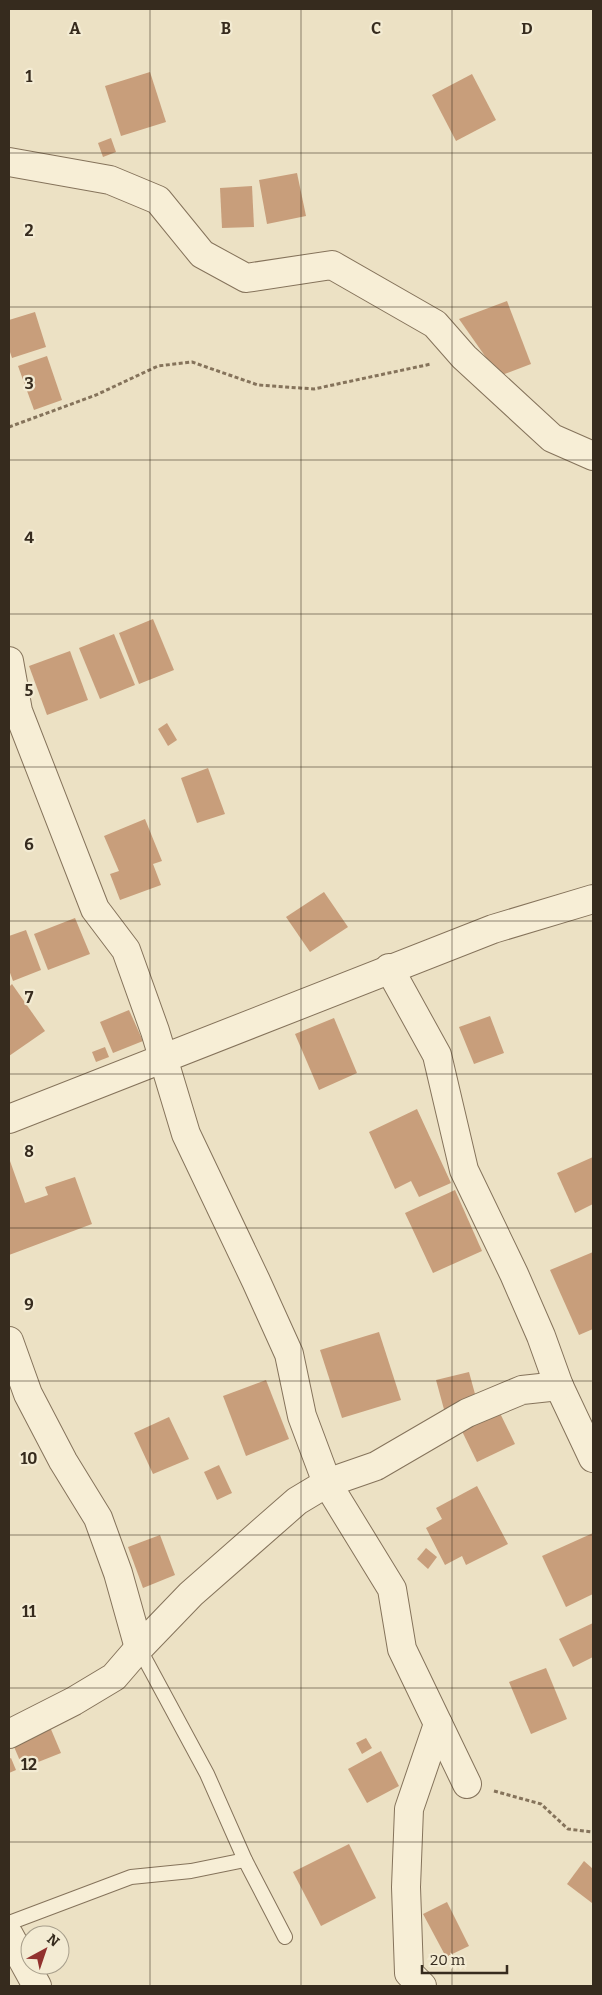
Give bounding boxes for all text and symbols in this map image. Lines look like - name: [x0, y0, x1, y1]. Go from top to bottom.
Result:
- text: A: [69, 19, 81, 38]
- text: B: [221, 19, 231, 38]
- text: C: [371, 19, 381, 38]
- text: D: [521, 19, 533, 38]
- text: 1: [26, 67, 33, 86]
- text: 2: [24, 221, 34, 240]
- text: 3: [24, 374, 34, 393]
- text: 4: [24, 528, 34, 547]
- text: 5: [25, 681, 34, 700]
- text: 6: [24, 835, 34, 854]
- text: 7: [25, 988, 34, 1007]
- text: 8: [24, 1142, 34, 1161]
- text: 9: [24, 1295, 34, 1314]
- text: 10: [20, 1449, 38, 1468]
- text: 11: [22, 1602, 36, 1621]
- text: 12: [21, 1755, 37, 1774]
- north arrow: [20, 1925, 70, 1975]
- text: N: [43, 1930, 63, 1951]
- scale bar: [422, 1942, 507, 1974]
- text: 20 m: [430, 1951, 466, 1969]

